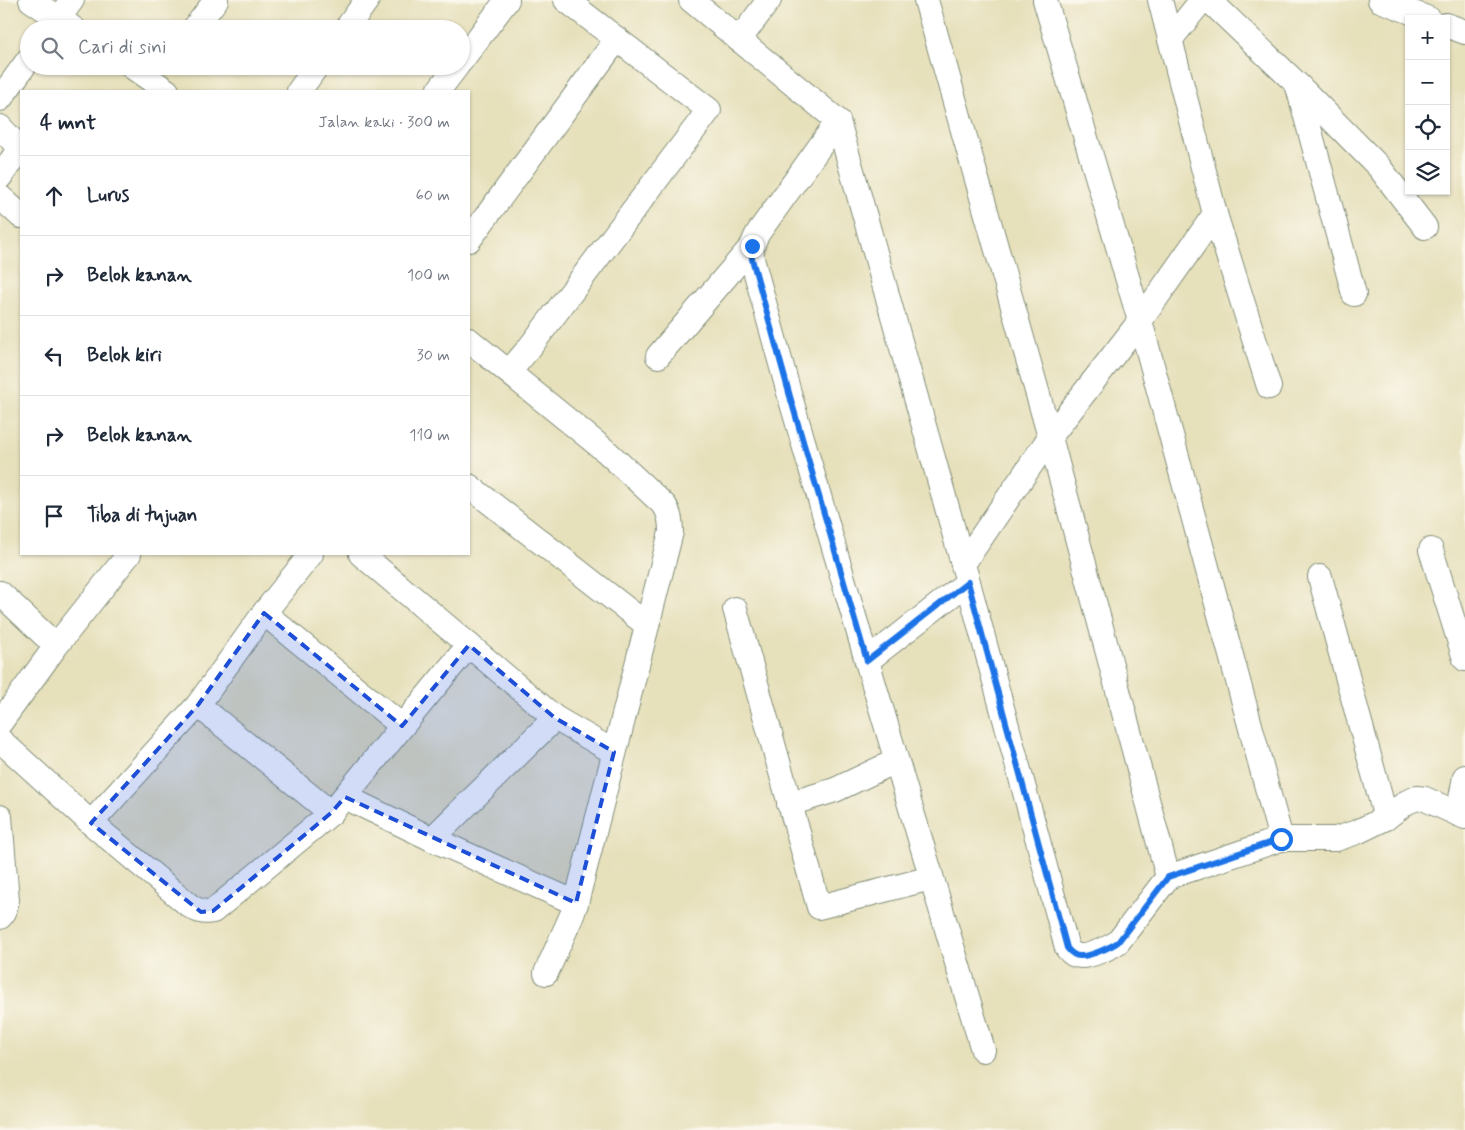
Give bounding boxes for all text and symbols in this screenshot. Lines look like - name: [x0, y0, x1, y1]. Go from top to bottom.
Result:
- map controls: [1405, 15, 1450, 195]
- button: +: [1405, 15, 1450, 60]
- search box: [20, 20, 470, 75]
- icon: search: [38, 34, 66, 62]
- text: Cari di sini: [78, 35, 166, 60]
- button: −: [1405, 60, 1450, 105]
- button: locate: [1405, 105, 1450, 150]
- text: 4 mnt: [40, 109, 96, 137]
- text: Jalan kaki · 300 m: [318, 112, 450, 133]
- button: layers: [1405, 150, 1450, 195]
- icon: ahead: [40, 182, 68, 210]
- text: Lurus: [87, 183, 129, 208]
- text: 60 m: [416, 185, 450, 206]
- route end: [741, 235, 764, 258]
- icon: right: [40, 262, 68, 290]
- text: Belok kanan: [87, 263, 192, 288]
- text: 100 m: [407, 265, 450, 286]
- icon: left: [40, 342, 68, 370]
- text: Belok kiri: [87, 343, 162, 368]
- text: 30 m: [417, 345, 450, 366]
- icon: right: [40, 422, 68, 450]
- text: Belok kanan: [87, 423, 192, 448]
- text: 110 m: [409, 425, 450, 446]
- icon: arrive: [40, 502, 68, 530]
- text: Tiba di tujuan: [87, 503, 198, 528]
- route start: [1270, 828, 1293, 851]

